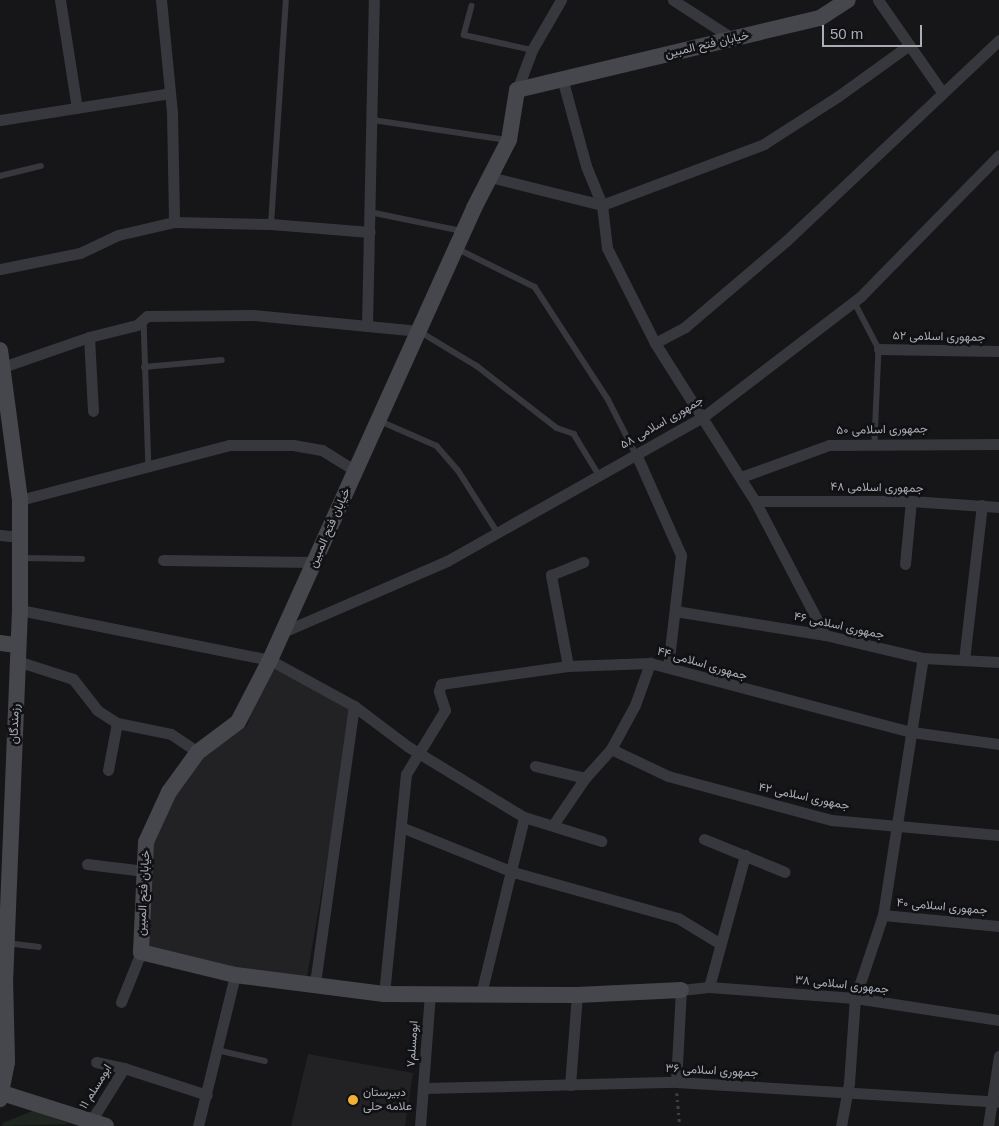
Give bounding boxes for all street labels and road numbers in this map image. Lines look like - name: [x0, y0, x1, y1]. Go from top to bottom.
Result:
- street label: خیابان فتح المبین: [664, 28, 750, 62]
- street label: جمهوری اسلامی ۵۲: [893, 329, 985, 345]
- street label: جمهوری اسلامی ۵۸: [618, 393, 706, 453]
- street label: جمهوری اسلامی ۵۰: [836, 422, 928, 438]
- street label: جمهوری اسلامی ۴۸: [830, 480, 924, 496]
- street label: خیابان فتح المبین: [306, 486, 354, 570]
- street label: جمهوری اسلامی ۴۶: [792, 609, 886, 643]
- street label: جمهوری اسلامی ۴۴: [655, 644, 749, 684]
- street label: رزمندگان: [7, 704, 23, 744]
- street label: جمهوری اسلامی ۴۲: [757, 780, 851, 814]
- street label: خیابان فتح المبین: [135, 850, 153, 936]
- street label: جمهوری اسلامی ۴۰: [896, 896, 988, 918]
- street label: جمهوری اسلامی ۳۸: [794, 973, 890, 997]
- street label: ابومسلم۷: [404, 1020, 422, 1068]
- street label: جمهوری اسلامی ۳۶: [665, 1061, 759, 1081]
- street label: ابومسلم ۱۱: [77, 1062, 115, 1112]

